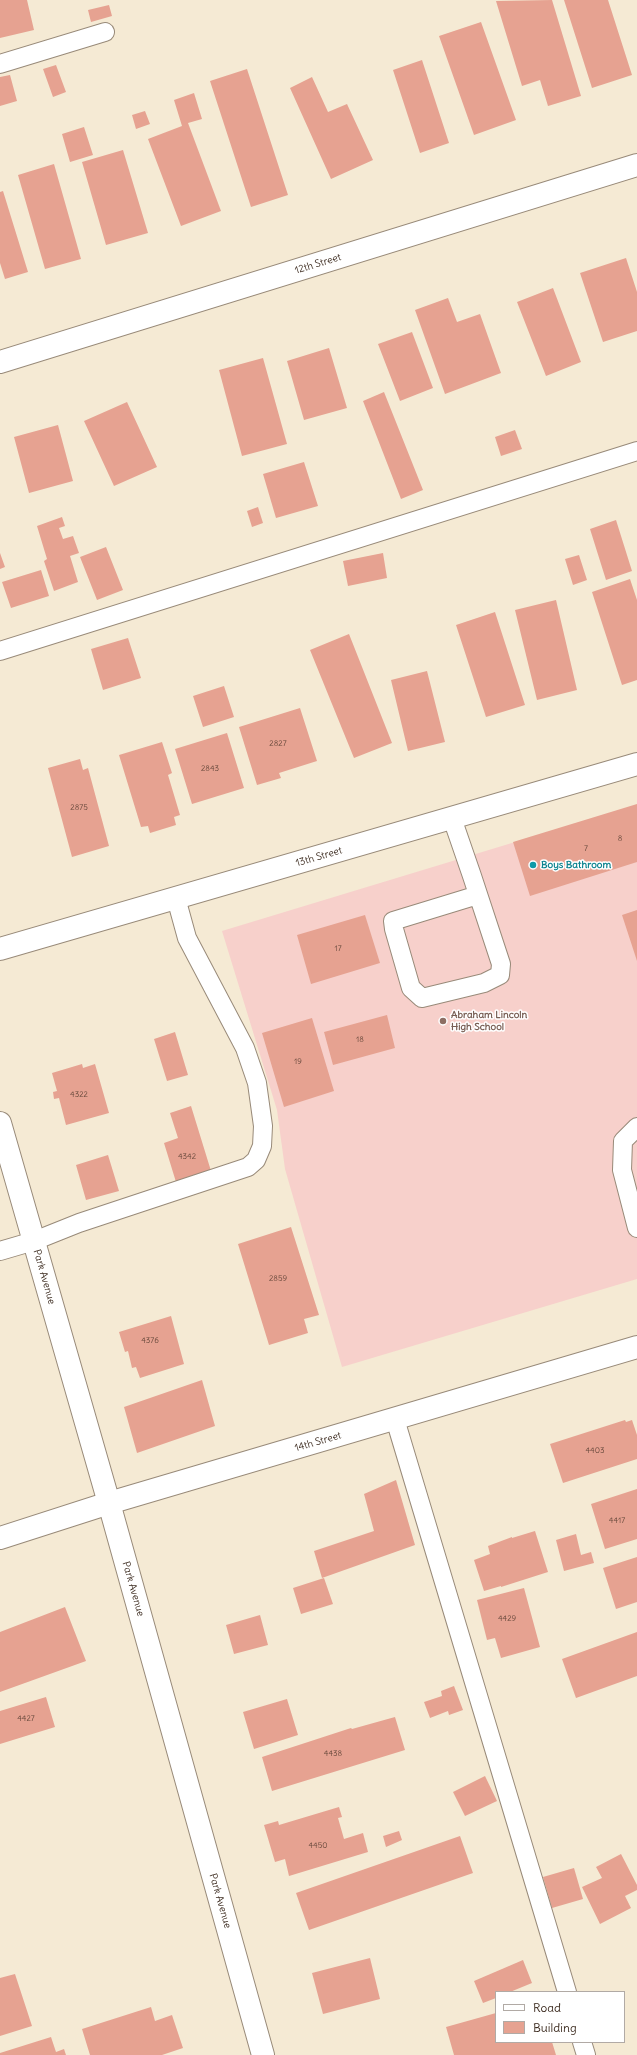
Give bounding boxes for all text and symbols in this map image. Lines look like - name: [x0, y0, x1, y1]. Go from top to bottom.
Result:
- street label: 12th Street: [293, 251, 343, 277]
- house number: 2827: [269, 739, 287, 749]
- house number: 2843: [201, 764, 219, 774]
- house number: 2875: [70, 803, 88, 813]
- house number: 8: [618, 834, 622, 844]
- house number: 7: [584, 844, 588, 854]
- street label: 13th Street: [294, 845, 344, 869]
- place label: Boys Bathroom: [541, 859, 611, 871]
- marker: Boys Bathroom: [528, 860, 538, 870]
- house number: 17: [334, 944, 342, 954]
- place label: Abraham Lincoln High School: [451, 1009, 527, 1032]
- marker: Abraham Lincoln High School: [438, 1016, 448, 1026]
- house number: 18: [356, 1035, 364, 1045]
- house number: 19: [294, 1057, 302, 1067]
- house number: 4322: [70, 1090, 88, 1100]
- house number: 4342: [178, 1152, 196, 1162]
- street label: Park Avenue: [30, 1248, 58, 1306]
- house number: 2859: [269, 1274, 287, 1284]
- house number: 4376: [141, 1336, 159, 1346]
- street label: 14th Street: [293, 1430, 343, 1454]
- house number: 4403: [585, 1446, 605, 1456]
- house number: 4417: [609, 1516, 625, 1526]
- street label: Park Avenue: [119, 1560, 147, 1618]
- house number: 4429: [498, 1614, 516, 1624]
- house number: 4427: [17, 1714, 35, 1724]
- house number: 4438: [324, 1749, 342, 1759]
- house number: 4450: [308, 1841, 328, 1851]
- street label: Park Avenue: [206, 1872, 234, 1930]
- legend: [495, 1991, 625, 2043]
- text: Road: [533, 2000, 561, 2015]
- text: Building: [533, 2020, 577, 2035]

